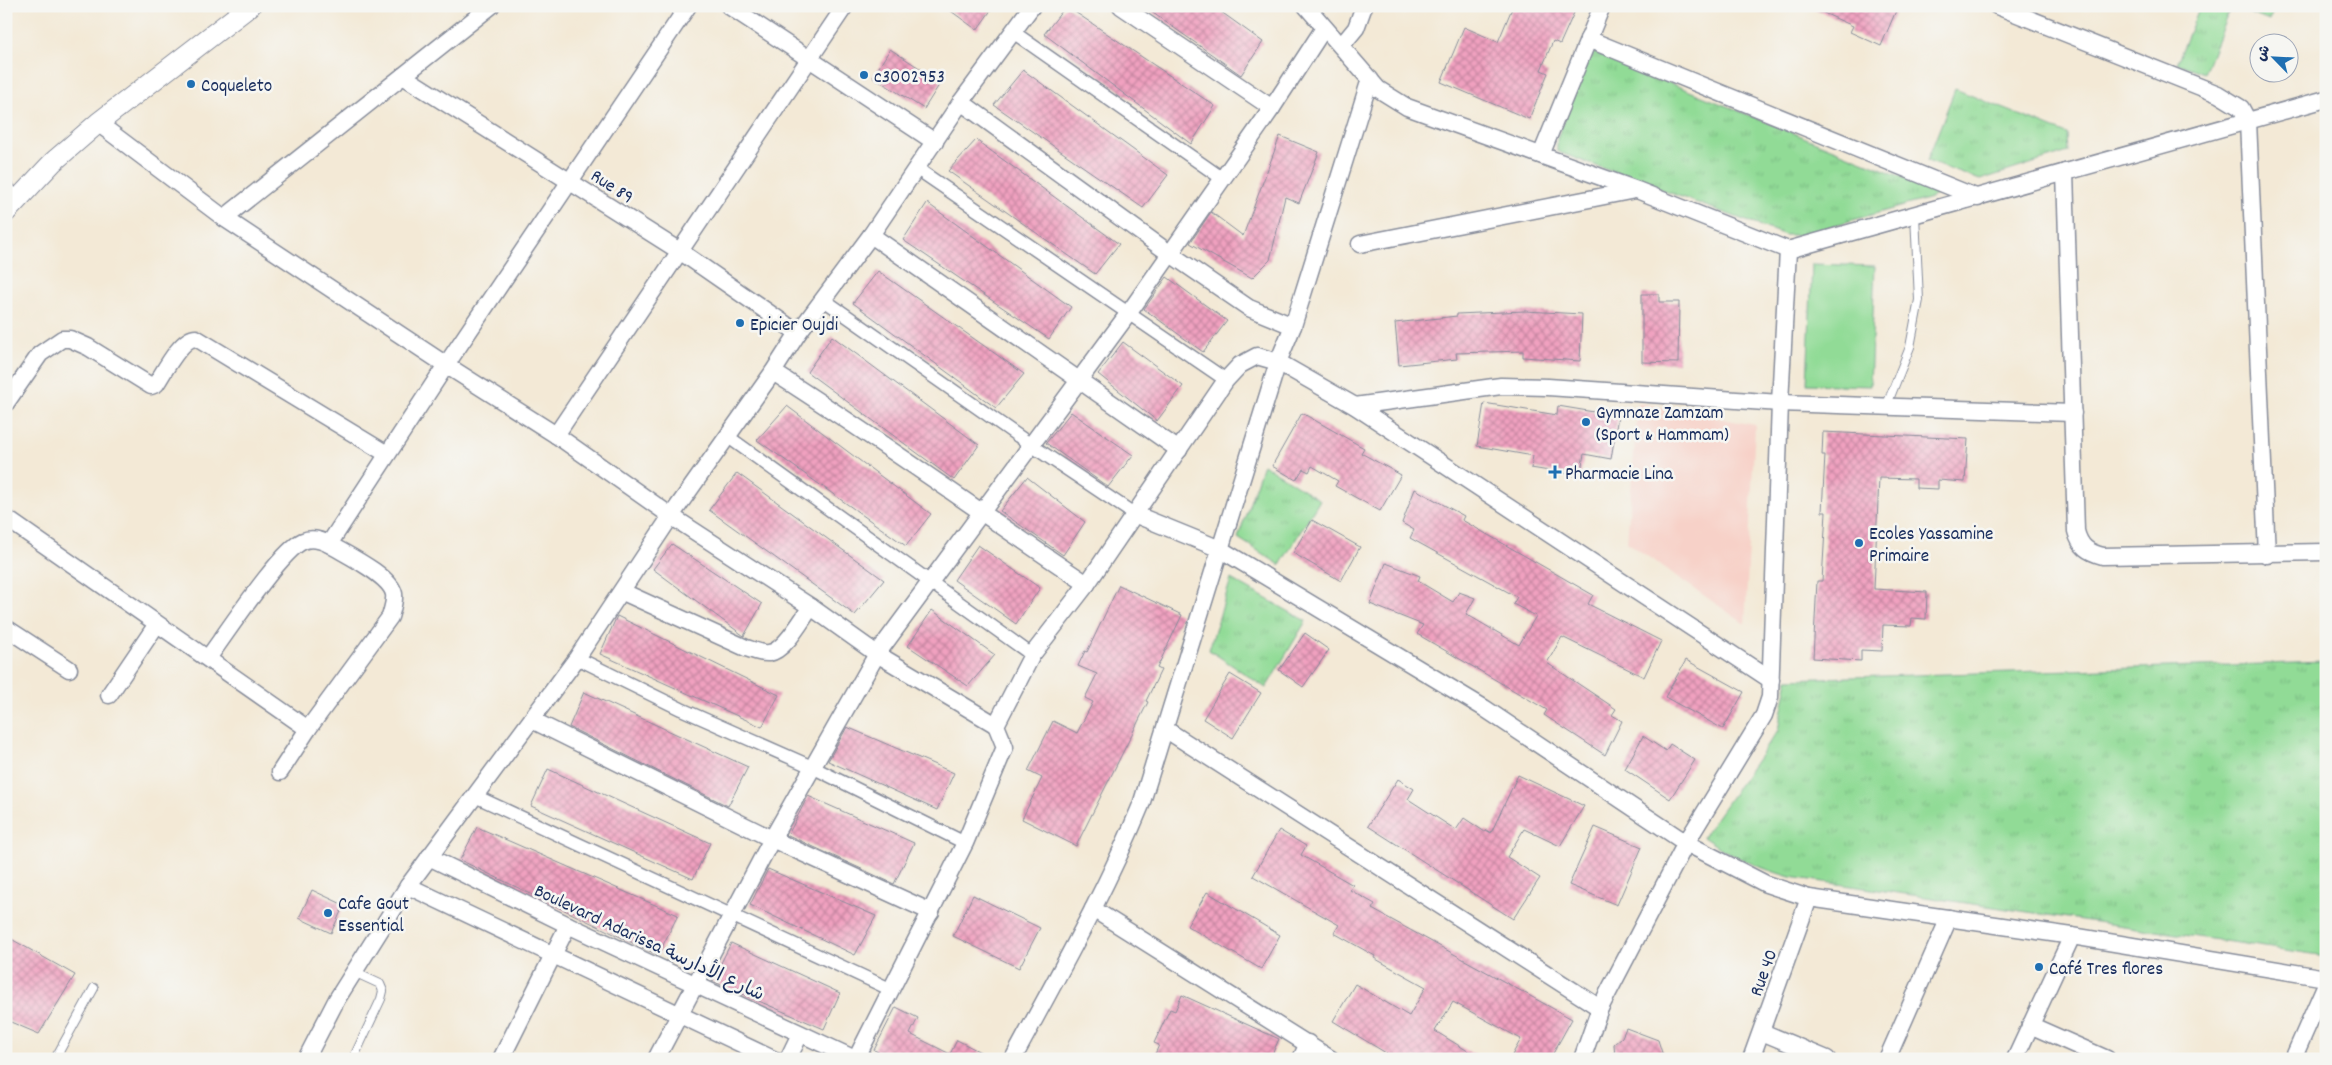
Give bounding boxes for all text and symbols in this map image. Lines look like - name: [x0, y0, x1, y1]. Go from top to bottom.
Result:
- north arrow: [2250, 32, 2300, 82]
- text: ش: [2252, 42, 2276, 65]
- place label: c3002953: [874, 65, 945, 92]
- marker: c3002953: [858, 69, 870, 81]
- place label: Coqueleto: [201, 74, 272, 101]
- marker: Coqueleto: [185, 78, 197, 90]
- street label: Rue 89: [584, 164, 638, 212]
- place label: Epicier Oujdi: [750, 313, 839, 340]
- marker: Epicier Oujdi: [734, 317, 746, 329]
- place label: Gymnaze Zamzam (Sport & Hammam): [1596, 401, 1729, 450]
- marker: Gymnaze Zamzam (Sport & Hammam): [1580, 416, 1592, 428]
- place label: Pharmacie Lina: [1565, 462, 1674, 489]
- marker: Pharmacie Lina: [1549, 466, 1561, 478]
- place label: Ecoles Yassamine Primaire: [1869, 522, 1993, 571]
- marker: Ecoles Yassamine Primaire: [1853, 537, 1865, 549]
- street label: Boulevard Adarissa شارع الأدارسة: [529, 877, 769, 1010]
- place label: Cafe Gout Essential: [338, 892, 409, 941]
- marker: Cafe Gout Essential: [322, 907, 334, 919]
- street label: Rue 40: [1744, 946, 1786, 1001]
- place label: Café Tres flores: [2049, 957, 2163, 984]
- marker: Café Tres flores: [2033, 961, 2045, 973]

